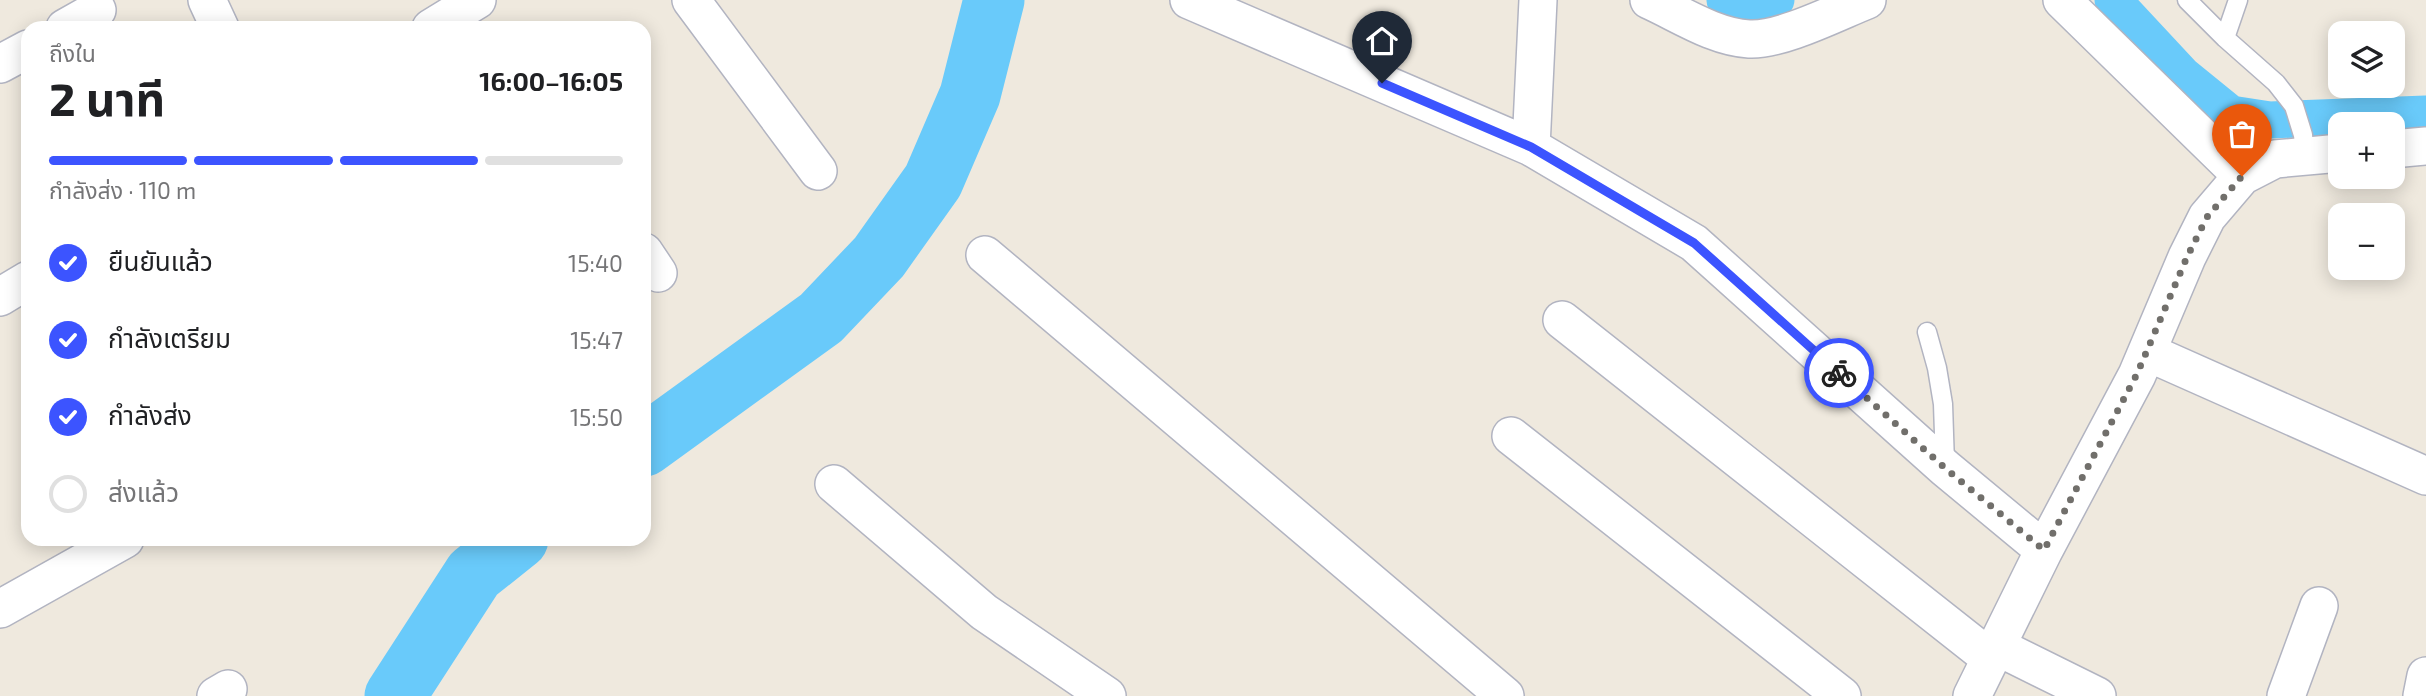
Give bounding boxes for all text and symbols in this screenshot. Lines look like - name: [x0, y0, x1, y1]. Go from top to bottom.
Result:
- pin: [1352, 11, 1412, 83]
- map controls: [2328, 21, 2405, 280]
- button: layers: [2328, 21, 2405, 98]
- icon: home: [1363, 22, 1401, 60]
- text: ถึงใน: [49, 39, 96, 67]
- text: 16:00–16:05: [479, 65, 623, 96]
- text: 2 นาที: [49, 70, 165, 125]
- pin: [2212, 104, 2272, 176]
- button: +: [2328, 112, 2405, 189]
- icon: bag: [2223, 115, 2261, 153]
- text: กำลังส่ง · 110 m: [49, 176, 196, 204]
- button: −: [2328, 203, 2405, 280]
- icon: check: [49, 244, 87, 282]
- text: ยืนยันแล้ว: [108, 245, 213, 276]
- text: 15:40: [568, 249, 623, 277]
- icon: check: [49, 321, 87, 359]
- text: กำลังเตรียม: [108, 322, 231, 353]
- text: 15:47: [570, 326, 623, 354]
- courier: [1804, 338, 1874, 408]
- icon: bike: [1820, 354, 1858, 392]
- icon: check: [49, 398, 87, 436]
- text: กำลังส่ง: [108, 399, 192, 430]
- text: 15:50: [570, 403, 623, 431]
- text: ส่งแล้ว: [108, 476, 179, 507]

